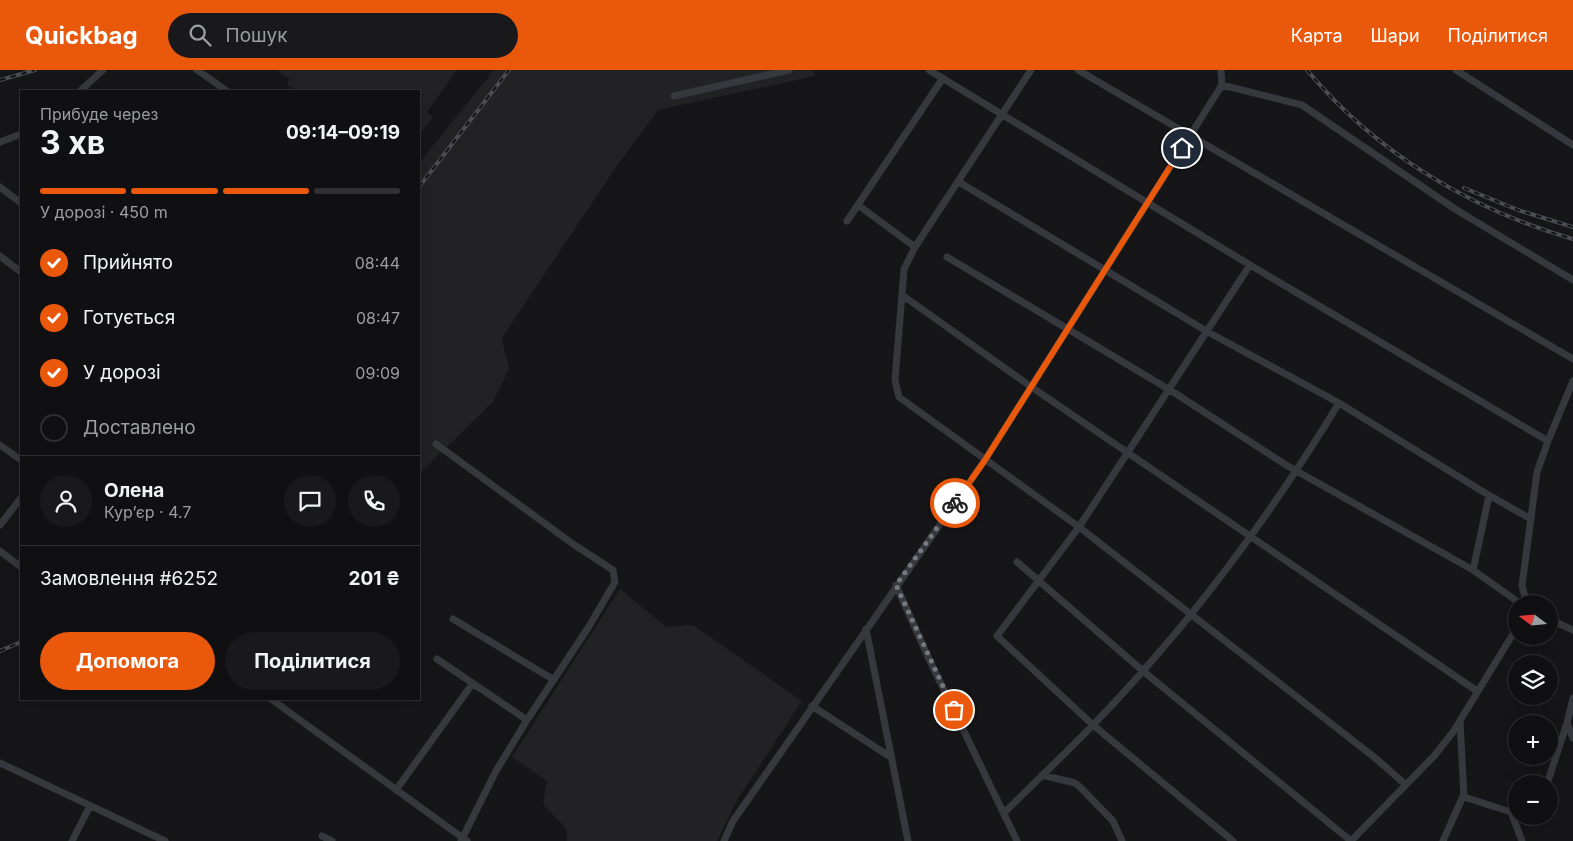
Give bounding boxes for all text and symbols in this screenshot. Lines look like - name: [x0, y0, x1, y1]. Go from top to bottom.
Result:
- search box: [168, 13, 518, 58]
- text: Quickbag: [25, 21, 138, 50]
- icon: search: [186, 21, 214, 49]
- text: Пошук: [226, 24, 287, 47]
- text: Карта: [1291, 25, 1343, 46]
- text: Шари: [1371, 25, 1420, 46]
- text: Поділитися: [1448, 25, 1548, 46]
- text: Прибуде через: [40, 104, 158, 124]
- text: 09:14–09:19: [286, 121, 400, 144]
- text: 3 хв: [40, 123, 105, 162]
- pin: [1161, 127, 1203, 169]
- icon: home: [1168, 134, 1196, 162]
- text: У дорозі · 450 m: [40, 202, 168, 222]
- icon: check: [40, 249, 68, 277]
- text: Прийнято: [83, 251, 173, 274]
- text: 08:44: [355, 253, 400, 273]
- icon: check: [40, 304, 68, 332]
- text: Готується: [83, 306, 175, 329]
- text: 08:47: [356, 308, 400, 328]
- icon: check: [40, 359, 68, 387]
- text: У дорозі: [83, 361, 161, 384]
- text: 09:09: [355, 363, 400, 383]
- text: Доставлено: [83, 416, 196, 439]
- button: person: [40, 475, 92, 527]
- button: chat: [284, 475, 336, 527]
- button: phone: [348, 475, 400, 527]
- courier: [930, 478, 980, 528]
- text: Олена: [104, 479, 164, 502]
- icon: bike: [941, 489, 969, 517]
- text: Кур’єр · 4.7: [104, 502, 191, 522]
- text: Замовлення #6252: [40, 567, 218, 590]
- text: 201 ₴: [348, 567, 400, 590]
- north arrow: [1508, 595, 1558, 645]
- map controls: [1508, 595, 1558, 825]
- button: Допомога: [40, 632, 215, 690]
- button: Поділитися: [225, 632, 400, 690]
- button: layers: [1508, 655, 1558, 705]
- pin: [933, 689, 975, 731]
- icon: bag: [940, 696, 968, 724]
- button: +: [1508, 715, 1558, 765]
- button: −: [1508, 775, 1558, 825]

